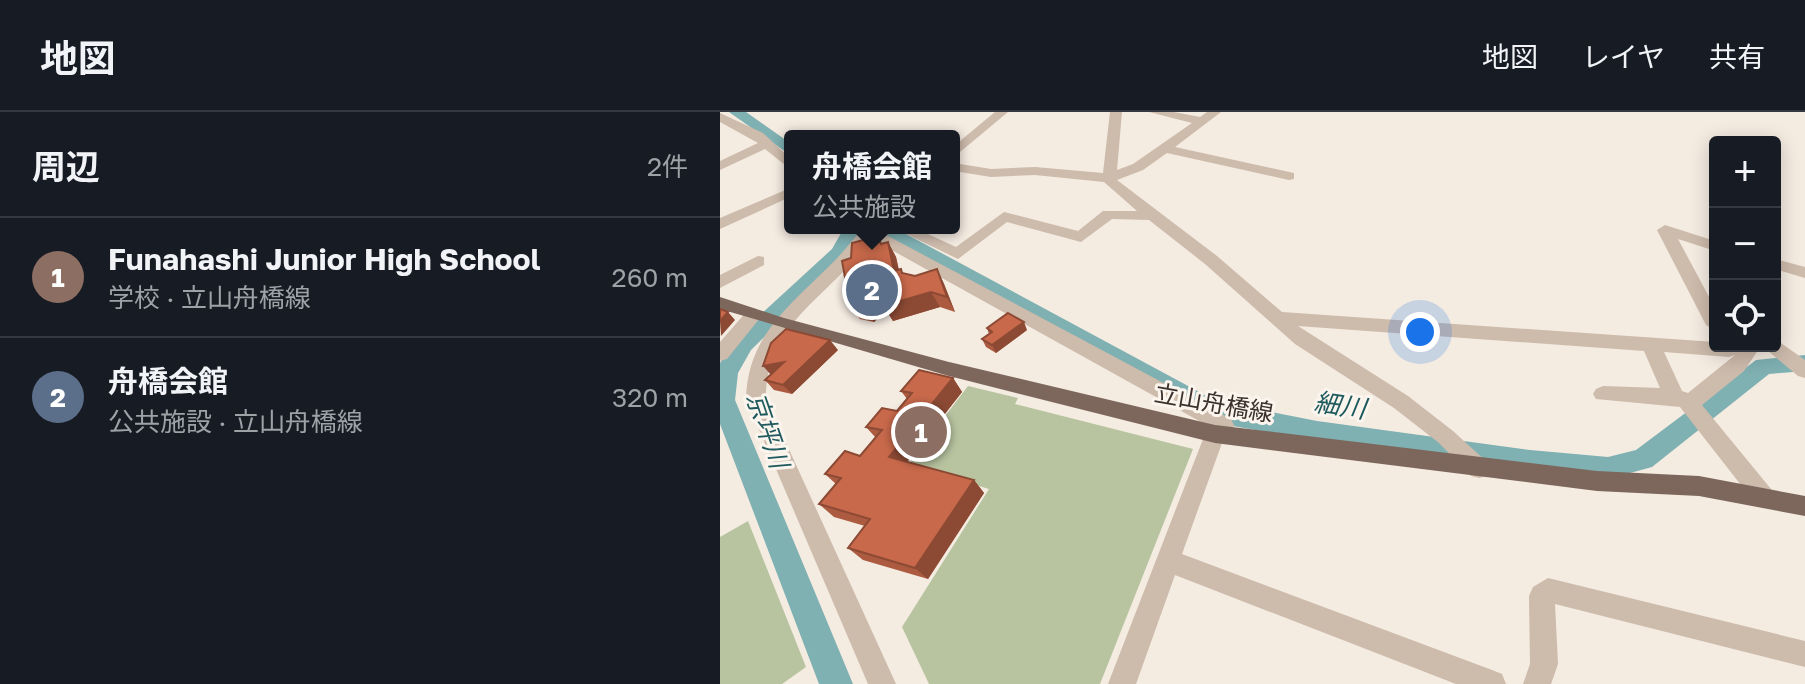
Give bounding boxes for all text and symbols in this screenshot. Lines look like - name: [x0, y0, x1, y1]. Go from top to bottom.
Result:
- text: 地図: [40, 35, 116, 80]
- text: 地図: [1482, 40, 1538, 73]
- text: レイヤ: [1582, 40, 1665, 73]
- text: 共有: [1709, 40, 1765, 73]
- popup: [784, 130, 960, 234]
- map controls: [1709, 136, 1781, 352]
- button: +: [1709, 136, 1781, 208]
- text: 周辺: [32, 146, 100, 186]
- text: 舟橋会館: [812, 148, 932, 184]
- text: 2件: [647, 151, 688, 182]
- text: 公共施設: [812, 191, 916, 222]
- button: −: [1709, 208, 1781, 280]
- text: Funahashi Junior High School: [108, 241, 541, 277]
- pin: 2: [846, 260, 898, 320]
- text: 1: [51, 262, 65, 293]
- text: 260 m: [612, 262, 688, 293]
- button: locate: [1709, 280, 1781, 352]
- text: 学校 · 立山舟橋線: [108, 282, 311, 313]
- your location: [1400, 312, 1440, 352]
- text: 舟橋会館: [108, 363, 228, 399]
- street label: 立山舟橋線: [1152, 377, 1276, 427]
- text: 2: [50, 382, 66, 413]
- text: 320 m: [612, 382, 688, 413]
- water label: 細川: [1312, 386, 1371, 424]
- water label: 京坪川: [741, 388, 796, 475]
- pin: 1: [895, 402, 947, 462]
- text: 公共施設 · 立山舟橋線: [108, 406, 363, 437]

